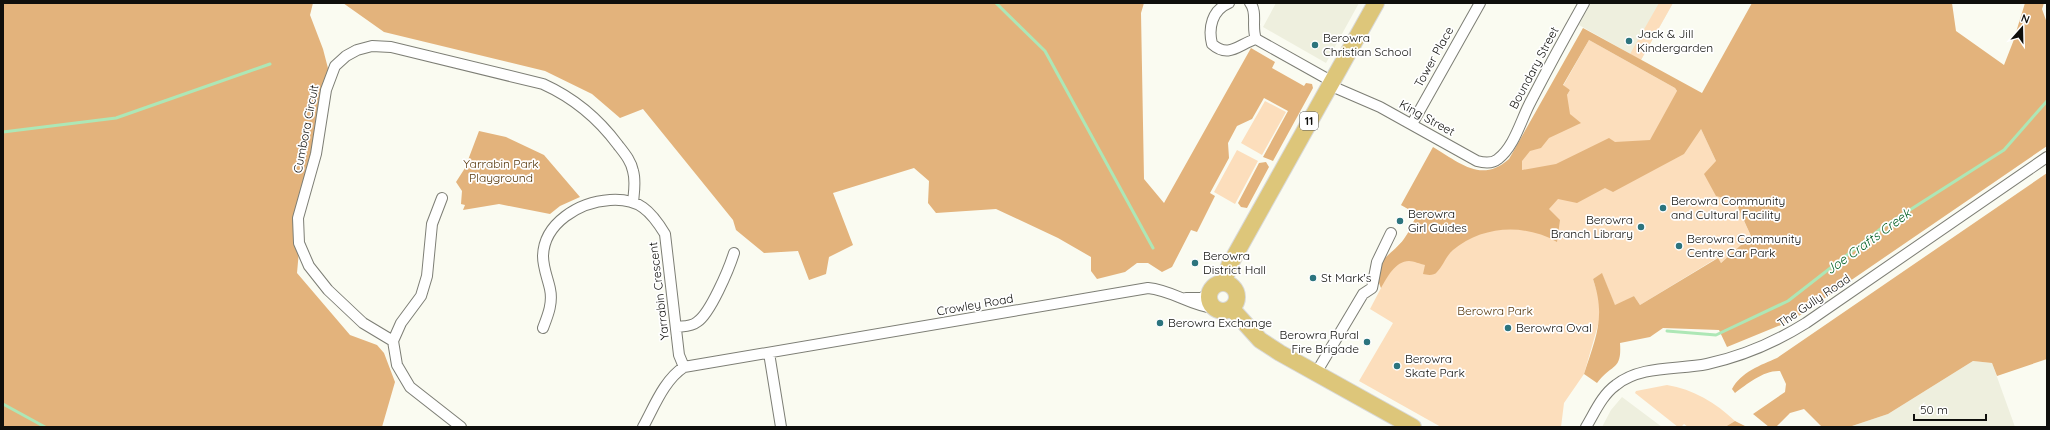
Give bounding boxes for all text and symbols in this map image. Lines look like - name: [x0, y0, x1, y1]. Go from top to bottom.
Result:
- north arrow: [2002, 8, 2042, 48]
- text: N: [2019, 11, 2032, 27]
- street label: Tower Place: [1411, 24, 1456, 90]
- street label: Boundary Street: [1506, 24, 1562, 111]
- place label: Jack & Jill Kindergarden: [1637, 26, 1713, 55]
- place label: Berowra Christian School: [1323, 30, 1412, 59]
- marker: Jack & Jill Kindergarden: [1624, 36, 1634, 46]
- marker: Berowra Christian School: [1310, 40, 1320, 50]
- street label: Cumbora Circuit: [290, 83, 321, 174]
- street label: King Street: [1397, 96, 1458, 139]
- road number: 11: [1300, 112, 1318, 130]
- park label: Yarrabin Park Playground: [463, 156, 539, 185]
- place label: Berowra Community and Cultural Facility: [1671, 193, 1785, 222]
- marker: Berowra Community and Cultural Facility: [1658, 203, 1668, 213]
- water label: Joe Crafts Creek: [1822, 204, 1915, 277]
- place label: Berowra Girl Guides: [1408, 206, 1467, 235]
- place label: Berowra Branch Library: [1551, 212, 1633, 241]
- marker: Berowra Girl Guides: [1395, 216, 1405, 226]
- marker: Berowra Branch Library: [1636, 222, 1646, 232]
- place label: Berowra Community Centre Car Park: [1687, 231, 1801, 260]
- street label: Yarrabin Crescent: [645, 241, 672, 341]
- marker: Berowra Community Centre Car Park: [1674, 241, 1684, 251]
- place label: Berowra District Hall: [1203, 248, 1266, 277]
- marker: Berowra District Hall: [1190, 258, 1200, 268]
- place label: St Mark's: [1321, 270, 1372, 285]
- street label: The Gully Road: [1774, 271, 1853, 330]
- marker: St Mark's: [1308, 273, 1318, 283]
- street label: Crowley Road: [935, 290, 1014, 319]
- park label: Berowra Park: [1457, 303, 1533, 318]
- place label: Berowra Exchange: [1168, 315, 1272, 330]
- marker: Berowra Exchange: [1155, 318, 1165, 328]
- place label: Berowra Oval: [1516, 320, 1592, 335]
- marker: Berowra Oval: [1503, 323, 1513, 333]
- place label: Berowra Rural Fire Brigade: [1280, 327, 1359, 356]
- marker: Berowra Rural Fire Brigade: [1362, 337, 1372, 347]
- place label: Berowra Skate Park: [1405, 351, 1465, 380]
- marker: Berowra Skate Park: [1392, 361, 1402, 371]
- scale bar: [1914, 396, 1986, 422]
- text: 50 m: [1920, 402, 1948, 417]

